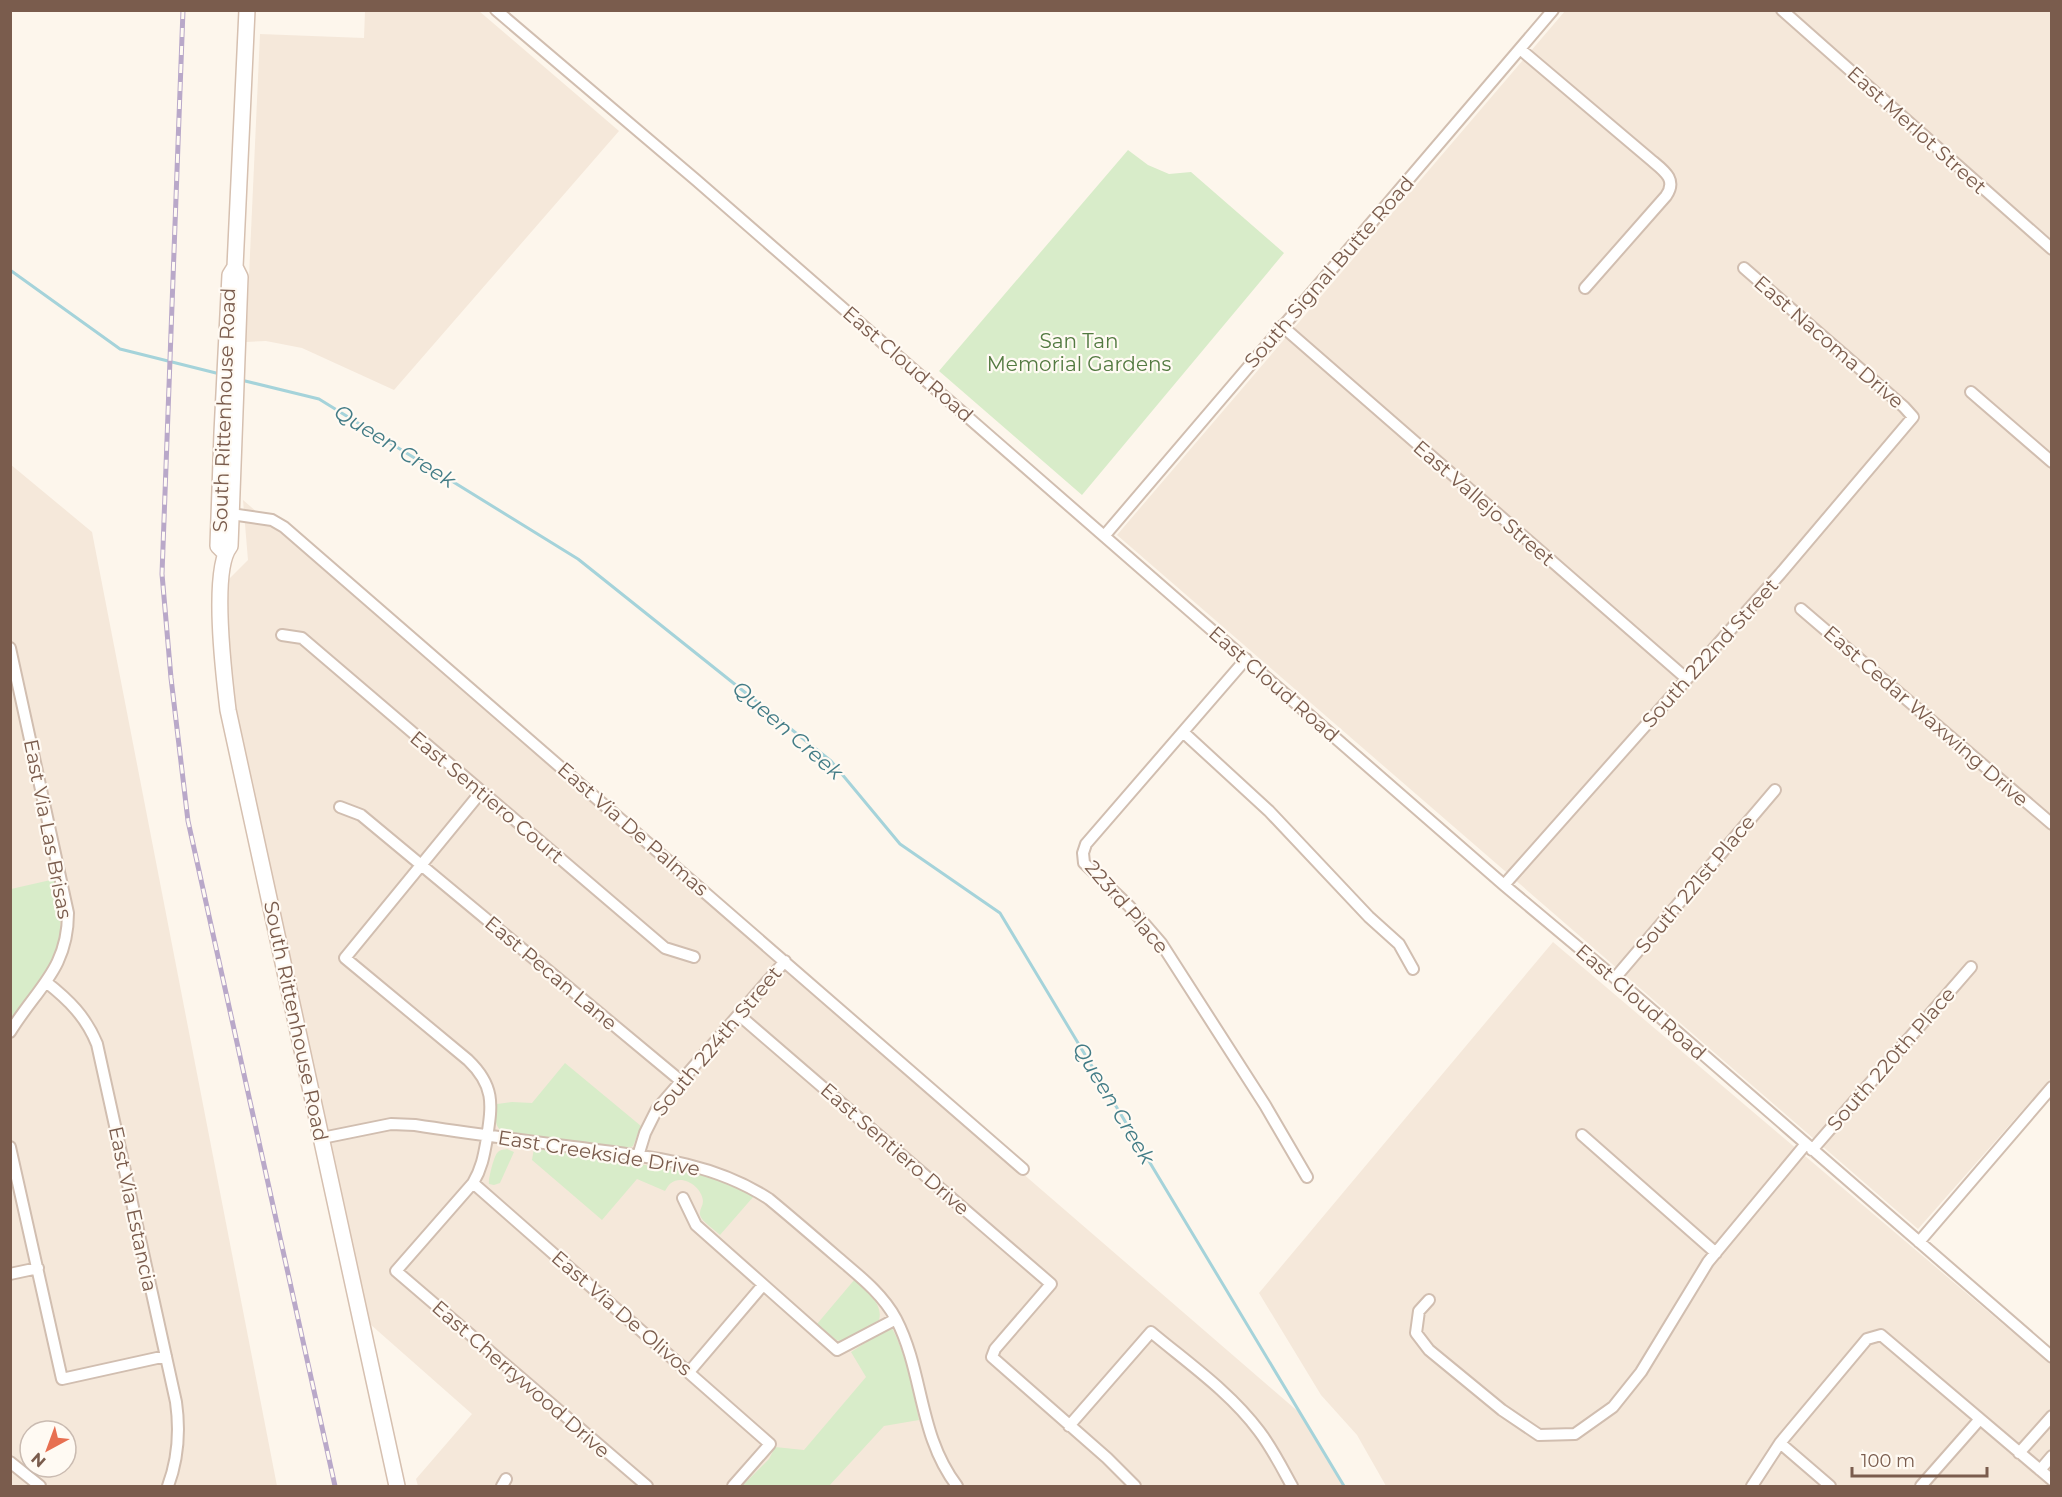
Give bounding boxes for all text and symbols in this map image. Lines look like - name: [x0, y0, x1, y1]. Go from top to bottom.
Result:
- street label: East Merlot Street: [1842, 61, 1992, 199]
- street label: South Signal Butte Road: [1239, 171, 1419, 373]
- street label: East Nacoma Drive: [1749, 270, 1909, 414]
- street label: South Rittenhouse Road: [208, 287, 240, 533]
- street label: East Cloud Road: [838, 301, 978, 427]
- park label: San Tan Memorial Gardens: [987, 329, 1172, 376]
- water label: Queen Creek: [330, 399, 461, 494]
- street label: East Vallejo Street: [1408, 435, 1560, 571]
- street label: South 222nd Street: [1637, 574, 1783, 732]
- street label: East Cedar Waxwing Drive: [1819, 620, 2033, 812]
- street label: East Cloud Road: [1204, 621, 1344, 747]
- water label: Queen Creek: [728, 675, 849, 786]
- street label: East Sentiero Court: [405, 726, 569, 868]
- street label: East Via Las Brisas: [19, 737, 77, 921]
- street label: East Via De Palmas: [553, 757, 714, 901]
- street label: South 221st Place: [1630, 810, 1760, 958]
- street label: 223rd Place: [1080, 856, 1174, 958]
- street label: South Rittenhouse Road: [259, 899, 333, 1143]
- street label: East Pecan Lane: [480, 911, 622, 1035]
- street label: East Cloud Road: [1571, 939, 1711, 1065]
- street label: South 224th Street: [647, 961, 787, 1121]
- street label: South 220th Place: [1822, 982, 1960, 1136]
- water label: Queen Creek: [1068, 1037, 1161, 1170]
- street label: East Sentiero Drive: [816, 1078, 974, 1220]
- street label: East Via Estancia: [104, 1124, 162, 1294]
- street label: East Creekside Drive: [496, 1125, 702, 1181]
- street label: East Via De Olivos: [547, 1245, 697, 1381]
- street label: East Cherrywood Drive: [427, 1295, 615, 1463]
- north arrow: [18, 1419, 78, 1479]
- scale bar: [1852, 1440, 1987, 1478]
- text: N: [27, 1449, 50, 1471]
- text: 100 m: [1861, 1450, 1915, 1472]

